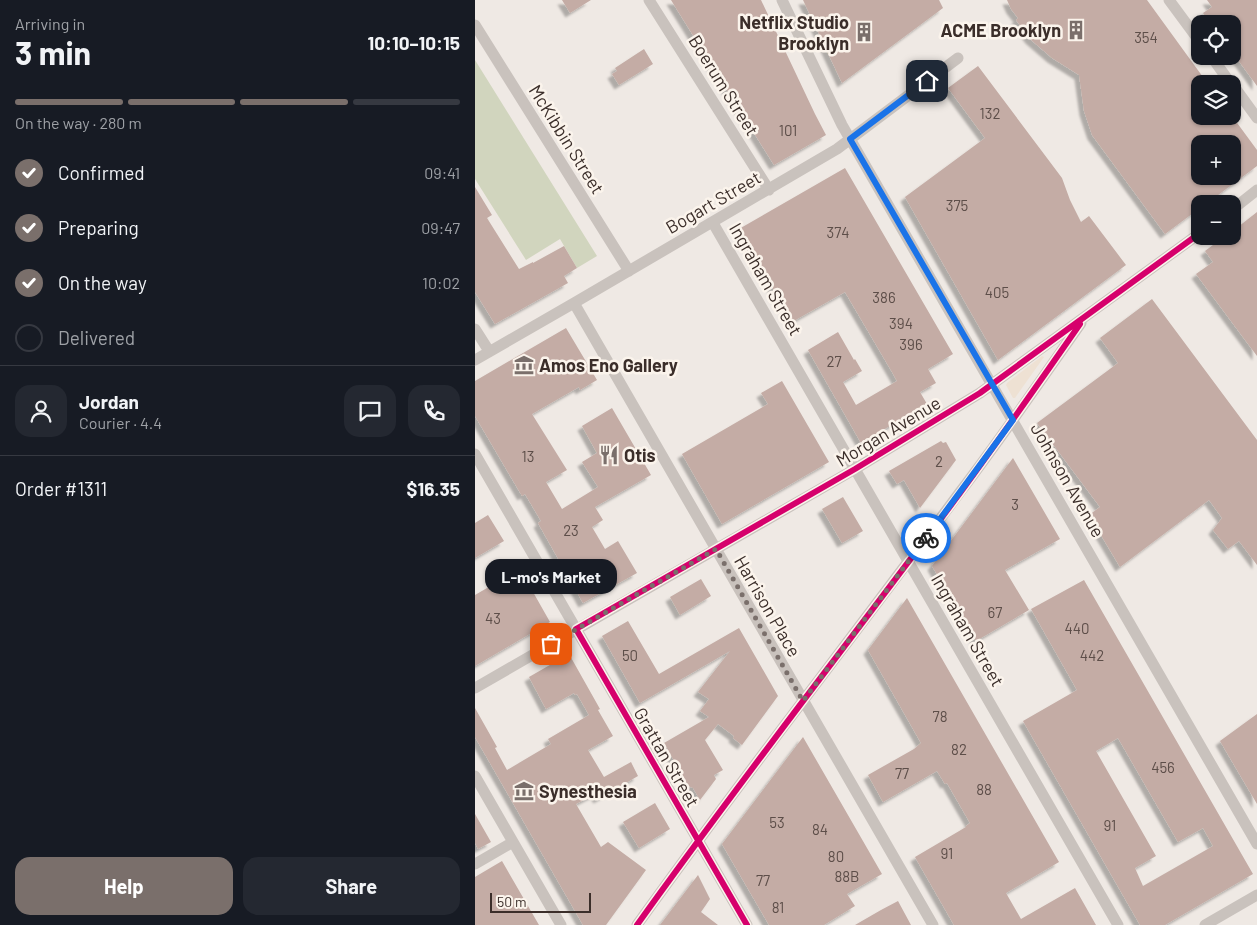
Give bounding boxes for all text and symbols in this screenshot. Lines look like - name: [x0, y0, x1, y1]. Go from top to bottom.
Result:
- place label: Netflix Studio Brooklyn: [739, 11, 849, 54]
- text: Arriving in: [15, 14, 85, 33]
- map controls: [1191, 15, 1241, 245]
- button: locate: [1191, 15, 1241, 65]
- place label: ACME Brooklyn: [941, 19, 1061, 41]
- building icon: ACME Brooklyn: [1065, 19, 1087, 41]
- building icon: Netflix Studio Brooklyn: [853, 21, 875, 43]
- house number: 354: [1134, 28, 1158, 46]
- text: 10:10–10:15: [367, 31, 460, 54]
- street label: Boerum Street: [684, 31, 764, 139]
- text: 3 min: [15, 33, 91, 71]
- pin: [906, 60, 948, 102]
- icon: home: [913, 67, 941, 95]
- button: layers: [1191, 75, 1241, 125]
- street label: McKibbin Street: [525, 80, 609, 198]
- house number: 132: [979, 104, 1001, 122]
- text: On the way · 280 m: [15, 113, 142, 132]
- house number: 101: [779, 121, 797, 139]
- button: +: [1191, 135, 1241, 185]
- icon: check: [15, 159, 43, 187]
- text: Confirmed: [58, 161, 145, 184]
- text: 09:41: [424, 163, 460, 182]
- street label: Bogart Street: [662, 166, 764, 238]
- button: −: [1191, 195, 1241, 245]
- house number: 375: [946, 196, 968, 214]
- icon: check: [15, 214, 43, 242]
- text: Preparing: [58, 216, 139, 239]
- text: 09:47: [421, 218, 460, 237]
- street label: Ingraham Street: [725, 219, 807, 339]
- house number: 374: [826, 223, 850, 241]
- icon: check: [15, 269, 43, 297]
- text: On the way: [58, 271, 147, 294]
- text: 10:02: [422, 273, 460, 292]
- house number: 405: [985, 283, 1009, 301]
- house number: 386: [872, 288, 896, 306]
- house number: 394: [889, 314, 913, 332]
- text: Delivered: [58, 326, 135, 349]
- house number: 396: [899, 335, 923, 353]
- house number: 27: [826, 352, 842, 370]
- museum icon: Amos Eno Gallery: [513, 354, 535, 376]
- place label: Amos Eno Gallery: [539, 354, 678, 376]
- button: person: [15, 385, 67, 437]
- button: chat: [344, 385, 396, 437]
- button: phone: [408, 385, 460, 437]
- text: Jordan: [79, 390, 139, 413]
- street label: Morgan Avenue: [832, 391, 944, 471]
- text: Courier · 4.4: [79, 413, 162, 432]
- street label: Johnson Avenue: [1026, 419, 1110, 541]
- restaurant icon: Otis: [598, 444, 620, 466]
- place label: Otis: [624, 444, 656, 466]
- house number: 13: [522, 447, 534, 465]
- house number: 2: [935, 452, 943, 470]
- text: Order #1311: [15, 477, 107, 500]
- text: $16.35: [407, 477, 460, 500]
- house number: 3: [1011, 495, 1019, 513]
- courier: [901, 513, 951, 563]
- house number: 23: [563, 521, 579, 539]
- icon: bike: [912, 524, 940, 552]
- street label: Harrison Place: [730, 551, 806, 661]
- callout: L-mo's Market: [485, 559, 617, 594]
- text: L-mo's Market: [501, 567, 601, 586]
- street label: Ingraham Street: [927, 570, 1009, 690]
- house number: 67: [988, 603, 1002, 621]
- house number: 43: [485, 609, 501, 627]
- house number: 440: [1064, 619, 1090, 637]
- pin: [530, 623, 572, 665]
- icon: bag: [537, 630, 565, 658]
- house number: 50: [622, 646, 638, 664]
- house number: 442: [1080, 646, 1104, 664]
- street label: Grattan Street: [630, 703, 704, 811]
- house number: 78: [933, 707, 947, 725]
- house number: 82: [951, 740, 967, 758]
- house number: 456: [1151, 758, 1175, 776]
- house number: 77: [895, 764, 909, 782]
- museum icon: Synesthesia: [513, 780, 535, 802]
- place label: Synesthesia: [539, 780, 637, 802]
- house number: 88: [976, 780, 992, 798]
- house number: 53: [769, 813, 785, 831]
- house number: 91: [1104, 816, 1116, 834]
- house number: 84: [812, 820, 828, 838]
- house number: 91: [941, 844, 953, 862]
- house number: 80: [828, 847, 844, 865]
- button: Help: [15, 857, 233, 915]
- button: Share: [243, 857, 460, 915]
- house number: 88B: [834, 867, 860, 885]
- house number: 77: [756, 871, 770, 889]
- scale bar: [490, 890, 591, 913]
- text: 50 m: [497, 893, 526, 910]
- house number: 81: [772, 898, 784, 916]

